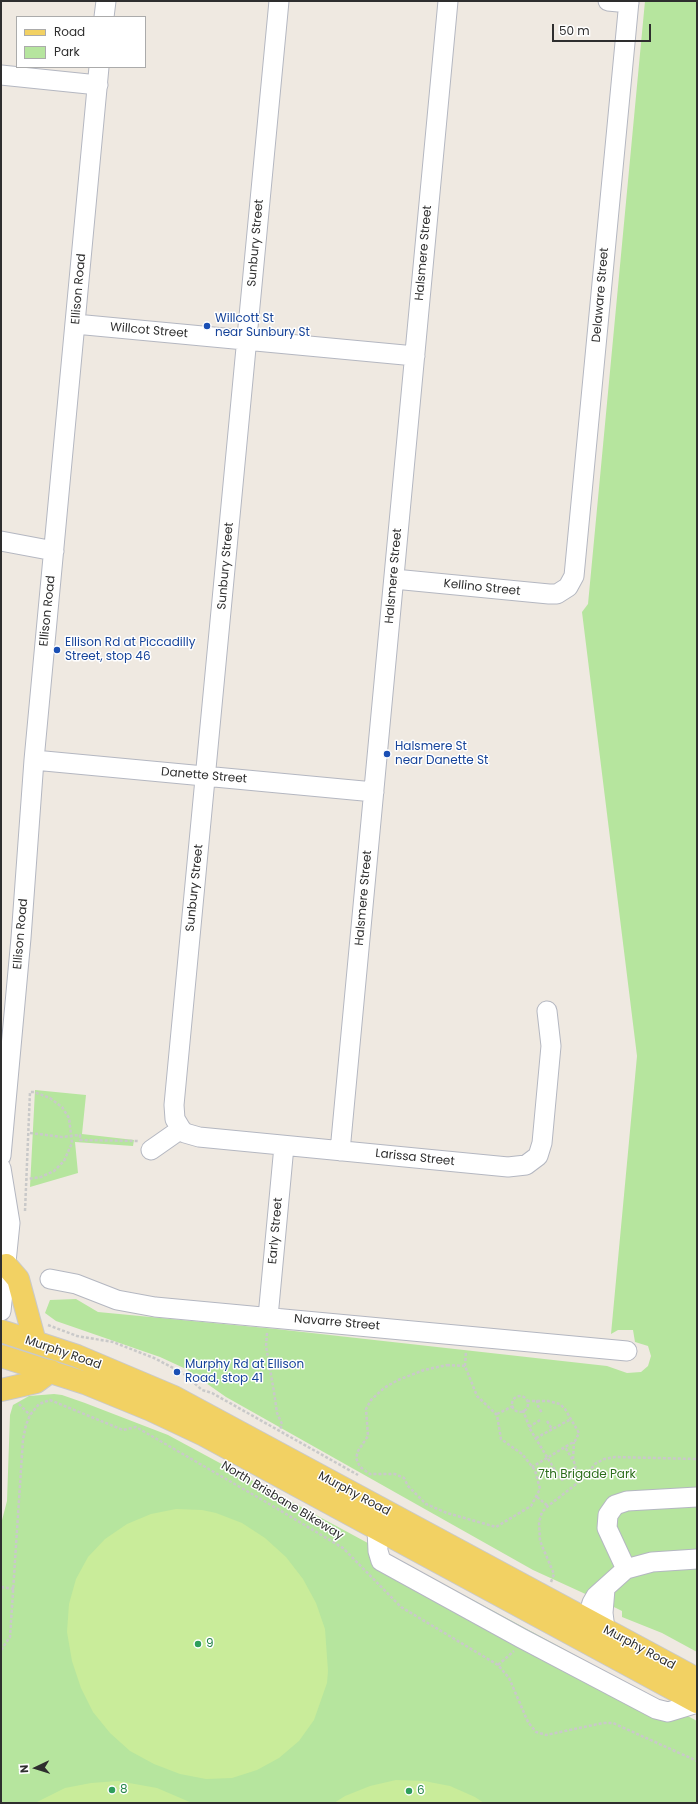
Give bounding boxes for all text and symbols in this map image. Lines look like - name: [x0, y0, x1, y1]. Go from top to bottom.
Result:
- legend: [16, 16, 146, 68]
- scale bar: [554, 16, 653, 42]
- text: 50 m: [559, 22, 590, 39]
- text: Road: [54, 23, 85, 40]
- text: Park: [54, 43, 80, 60]
- street label: Sunbury Street: [245, 199, 267, 287]
- street label: Halsmere Street: [413, 205, 435, 301]
- street label: Delaware Street: [590, 247, 612, 343]
- street label: Ellison Road: [69, 253, 89, 325]
- place label: Willcott St near Sunbury St: [215, 312, 310, 340]
- street label: Willcot Street: [109, 320, 189, 342]
- marker: Willcott St near Sunbury St: [202, 321, 212, 331]
- street label: Sunbury Street: [215, 522, 237, 610]
- street label: Halsmere Street: [383, 528, 405, 624]
- street label: Ellison Road: [37, 575, 59, 647]
- street label: Kellino Street: [443, 577, 521, 599]
- place label: Ellison Rd at Piccadilly Street, stop 46: [65, 636, 195, 664]
- marker: Ellison Rd at Piccadilly Street, stop 46: [52, 645, 62, 655]
- place label: Halsmere St near Danette St: [395, 740, 488, 768]
- marker: Halsmere St near Danette St: [382, 749, 392, 759]
- street label: Danette Street: [160, 765, 248, 787]
- street label: Sunbury Street: [183, 844, 207, 932]
- street label: Halsmere Street: [353, 850, 375, 946]
- street label: Ellison Road: [11, 898, 31, 970]
- street label: Larissa Street: [375, 1147, 455, 1169]
- street label: Early Street: [266, 1197, 286, 1265]
- street label: Navarre Street: [293, 1312, 381, 1334]
- street label: Murphy Road: [23, 1333, 103, 1373]
- place label: Murphy Rd at Ellison Road, stop 41: [185, 1358, 304, 1386]
- marker: Murphy Rd at Ellison Road, stop 41: [172, 1367, 182, 1377]
- street label: North Brisbane Bikeway: [218, 1459, 346, 1543]
- park label: 7th Brigade Park: [538, 1468, 636, 1482]
- street label: Murphy Road: [316, 1469, 392, 1519]
- street label: Murphy Road: [601, 1623, 677, 1673]
- place label: 9: [206, 1637, 214, 1651]
- marker: 9: [193, 1639, 203, 1649]
- north arrow: [16, 1748, 56, 1788]
- text: N: [16, 1764, 32, 1774]
- place label: 8: [120, 1783, 128, 1797]
- place label: 6: [417, 1784, 425, 1798]
- marker: 8: [107, 1785, 117, 1795]
- marker: 6: [404, 1786, 414, 1796]

